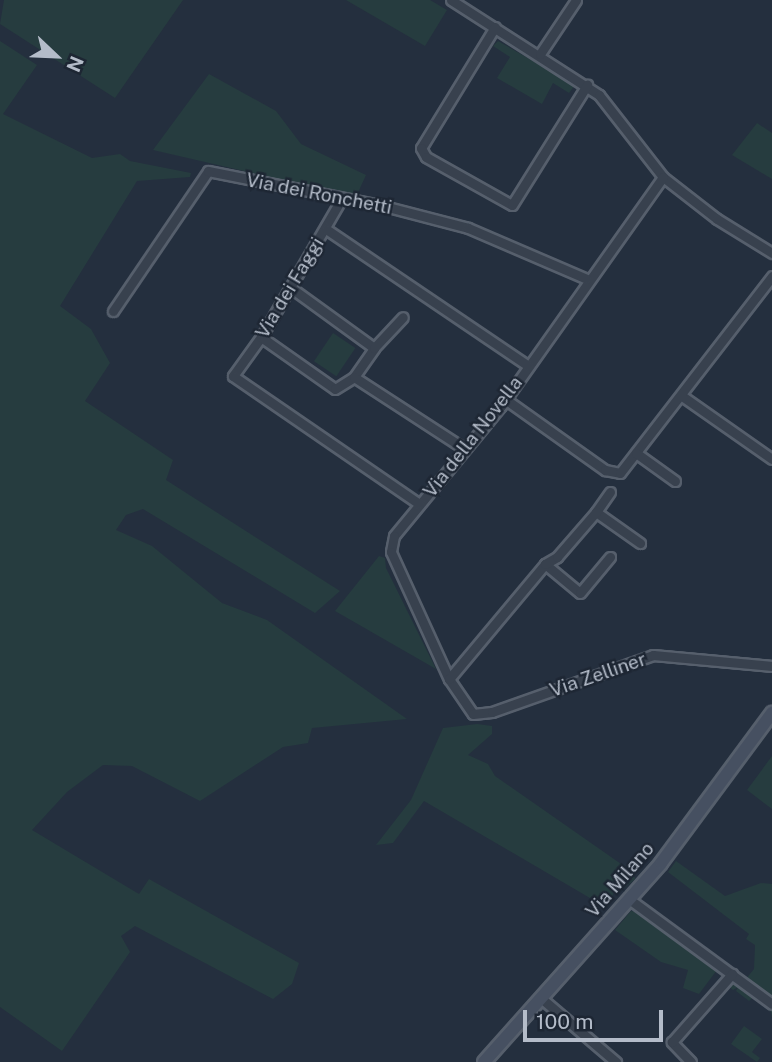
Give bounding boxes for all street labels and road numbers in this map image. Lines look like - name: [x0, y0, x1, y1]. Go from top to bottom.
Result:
- street label: Via dei Ronchetti: [244, 169, 394, 219]
- street label: Via dei Faggi: [251, 233, 329, 343]
- street label: Via della Novella: [419, 372, 527, 502]
- street label: Via Zelliner: [547, 648, 649, 702]
- street label: Via Milano: [581, 838, 659, 922]

